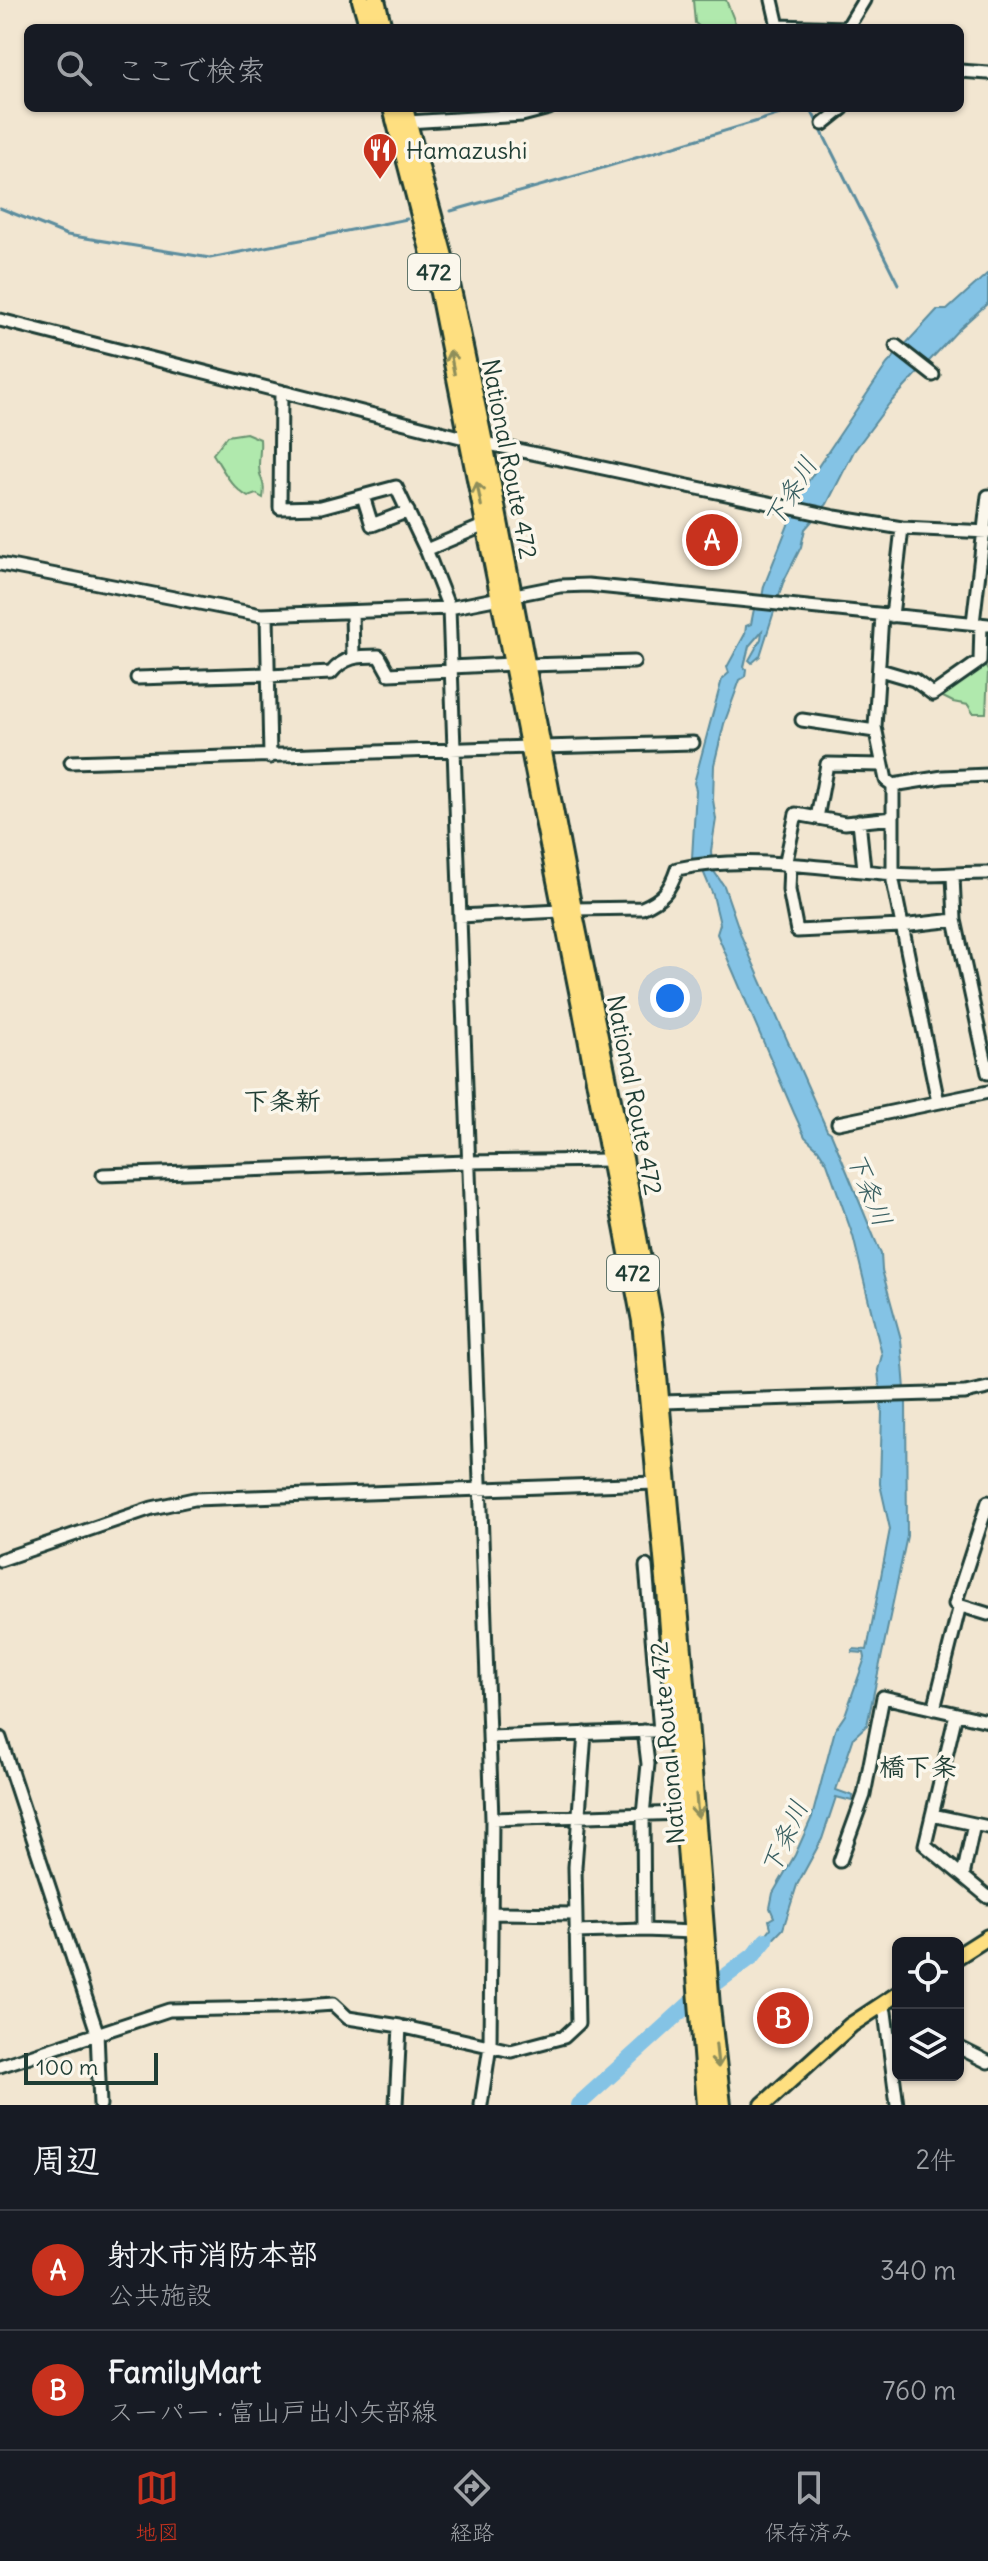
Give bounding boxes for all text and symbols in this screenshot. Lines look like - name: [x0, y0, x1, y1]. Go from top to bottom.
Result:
- search box: [24, 24, 964, 112]
- icon: search: [52, 46, 96, 90]
- text: ここで検索: [116, 51, 266, 89]
- restaurant icon: Hamazushi: [361, 131, 399, 181]
- place label: Hamazushi: [406, 135, 527, 165]
- road number: 472: [408, 254, 460, 290]
- one-way arrow: [444, 349, 459, 375]
- street label: National Route 472: [476, 356, 544, 562]
- water label: 下条川: [756, 450, 824, 534]
- one-way arrow: [470, 482, 485, 507]
- pin: A: [686, 510, 738, 570]
- your location: [650, 978, 690, 1018]
- street label: National Route 472: [601, 992, 669, 1198]
- district label: 下条新: [243, 1084, 321, 1117]
- water label: 下条川: [840, 1147, 900, 1231]
- road number: 472: [607, 1255, 659, 1291]
- street label: National Route 472: [643, 1640, 691, 1846]
- district label: 橋下条: [879, 1750, 957, 1783]
- one-way arrow: [690, 1792, 705, 1819]
- water label: 下条川: [753, 1795, 815, 1879]
- map controls: [892, 1937, 964, 2081]
- button: locate: [892, 1937, 964, 2009]
- pin: B: [757, 1988, 809, 2048]
- button: layers: [892, 2009, 964, 2081]
- one-way arrow: [709, 2042, 724, 2069]
- scale bar: [24, 2049, 158, 2085]
- text: 100 m: [36, 2053, 98, 2081]
- text: 周辺: [32, 2138, 100, 2181]
- text: 2件: [916, 2143, 956, 2176]
- text: 射水市消防本部: [108, 2235, 318, 2273]
- text: A: [50, 2254, 66, 2287]
- text: 340 m: [880, 2254, 956, 2287]
- text: 公共施設: [108, 2278, 212, 2311]
- text: FamilyMart: [108, 2353, 261, 2391]
- text: B: [49, 2374, 67, 2407]
- text: 760 m: [882, 2374, 956, 2407]
- text: スーパー · 富山戸出小矢部線: [108, 2395, 437, 2428]
- tab: 地図: [135, 2466, 179, 2546]
- tab: 経路: [450, 2466, 494, 2546]
- tab: 保存済み: [765, 2466, 853, 2546]

